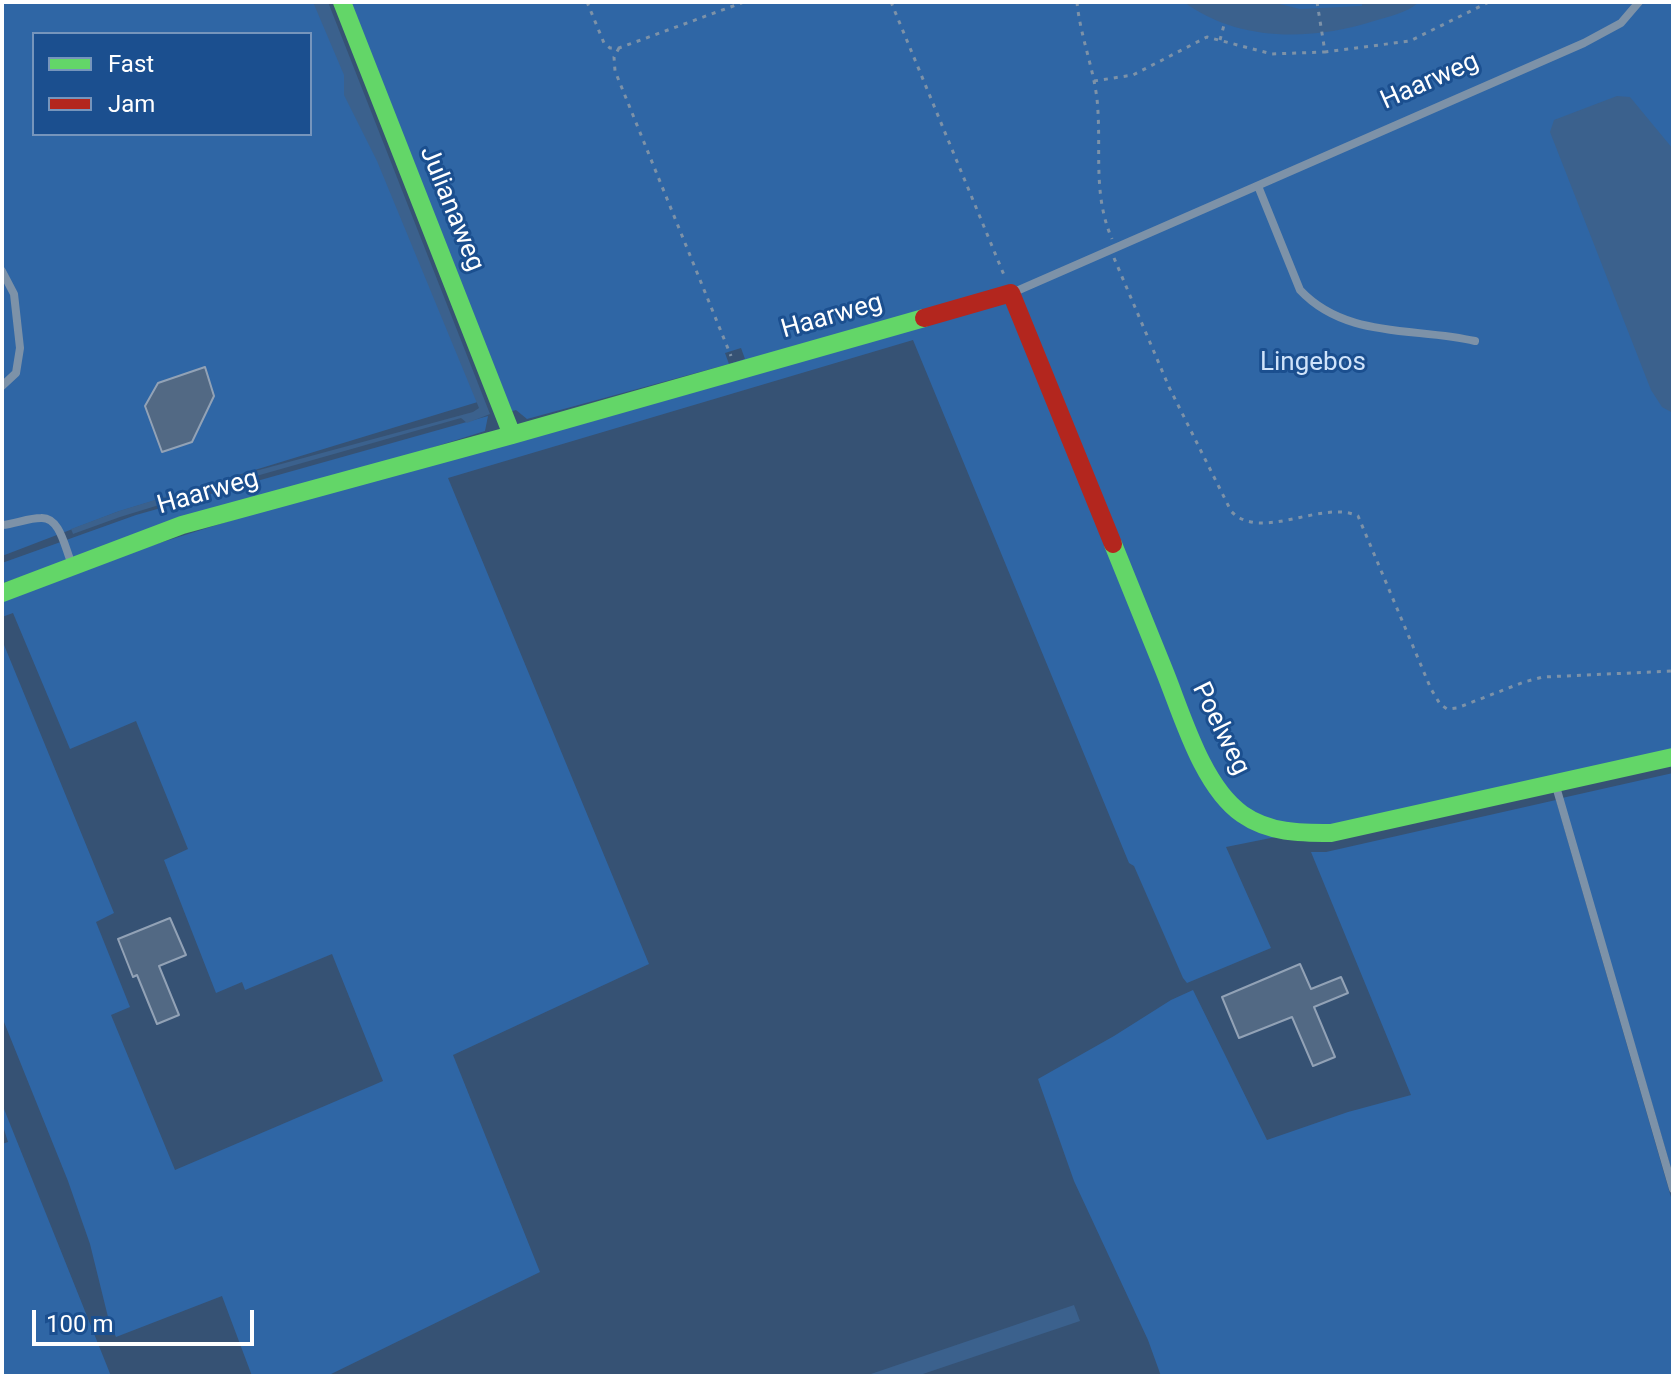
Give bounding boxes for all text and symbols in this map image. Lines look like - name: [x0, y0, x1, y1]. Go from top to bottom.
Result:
- legend: [32, 32, 312, 136]
- street label: Haarweg: [1376, 47, 1484, 117]
- text: Fast: [108, 50, 154, 78]
- text: Jam: [108, 90, 155, 118]
- street label: Julianaweg: [412, 142, 490, 276]
- street label: Haarweg: [778, 288, 886, 346]
- park label: Lingebos: [1260, 347, 1366, 379]
- street label: Haarweg: [154, 464, 262, 522]
- street label: Poelweg: [1184, 678, 1256, 780]
- scale bar: [36, 1294, 258, 1344]
- text: 100 m: [46, 1310, 113, 1338]

